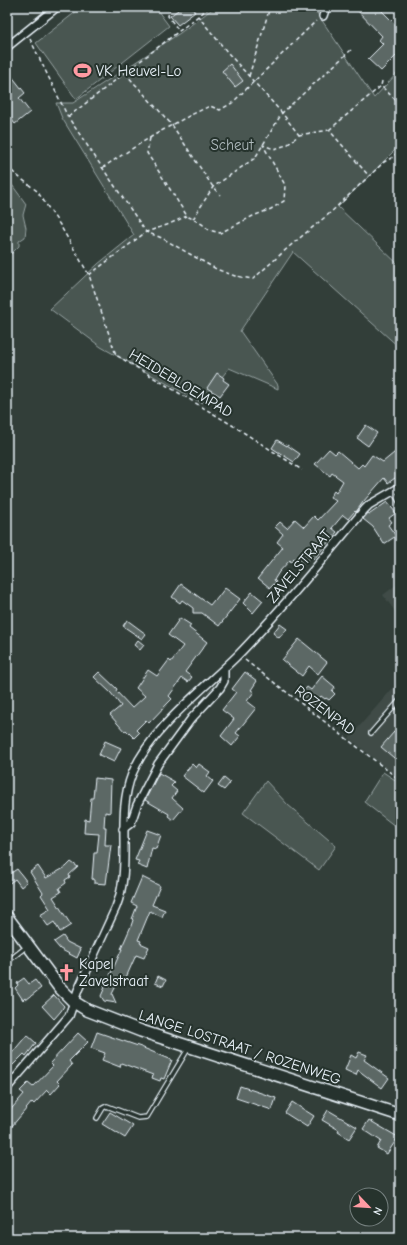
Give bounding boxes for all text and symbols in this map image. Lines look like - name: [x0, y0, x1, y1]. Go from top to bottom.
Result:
- sports icon: VK Heuvel-Lo: [73, 61, 93, 81]
- place label: VK Heuvel-Lo: [96, 62, 182, 80]
- park label: Scheut: [210, 136, 254, 154]
- street label: HEIDEBLOEMPAD: [126, 345, 236, 421]
- street label: ZAVELSTRAAT: [263, 525, 335, 606]
- street label: ROZENPAD: [291, 681, 359, 739]
- place label: Kapel Zavelstraat: [79, 955, 149, 990]
- church icon: Kapel Zavelstraat: [56, 963, 76, 983]
- street label: LANGE LOSTRAAT / ROZENWEG: [137, 1006, 344, 1088]
- north arrow: [349, 1187, 389, 1227]
- text: N: [370, 1205, 385, 1217]

